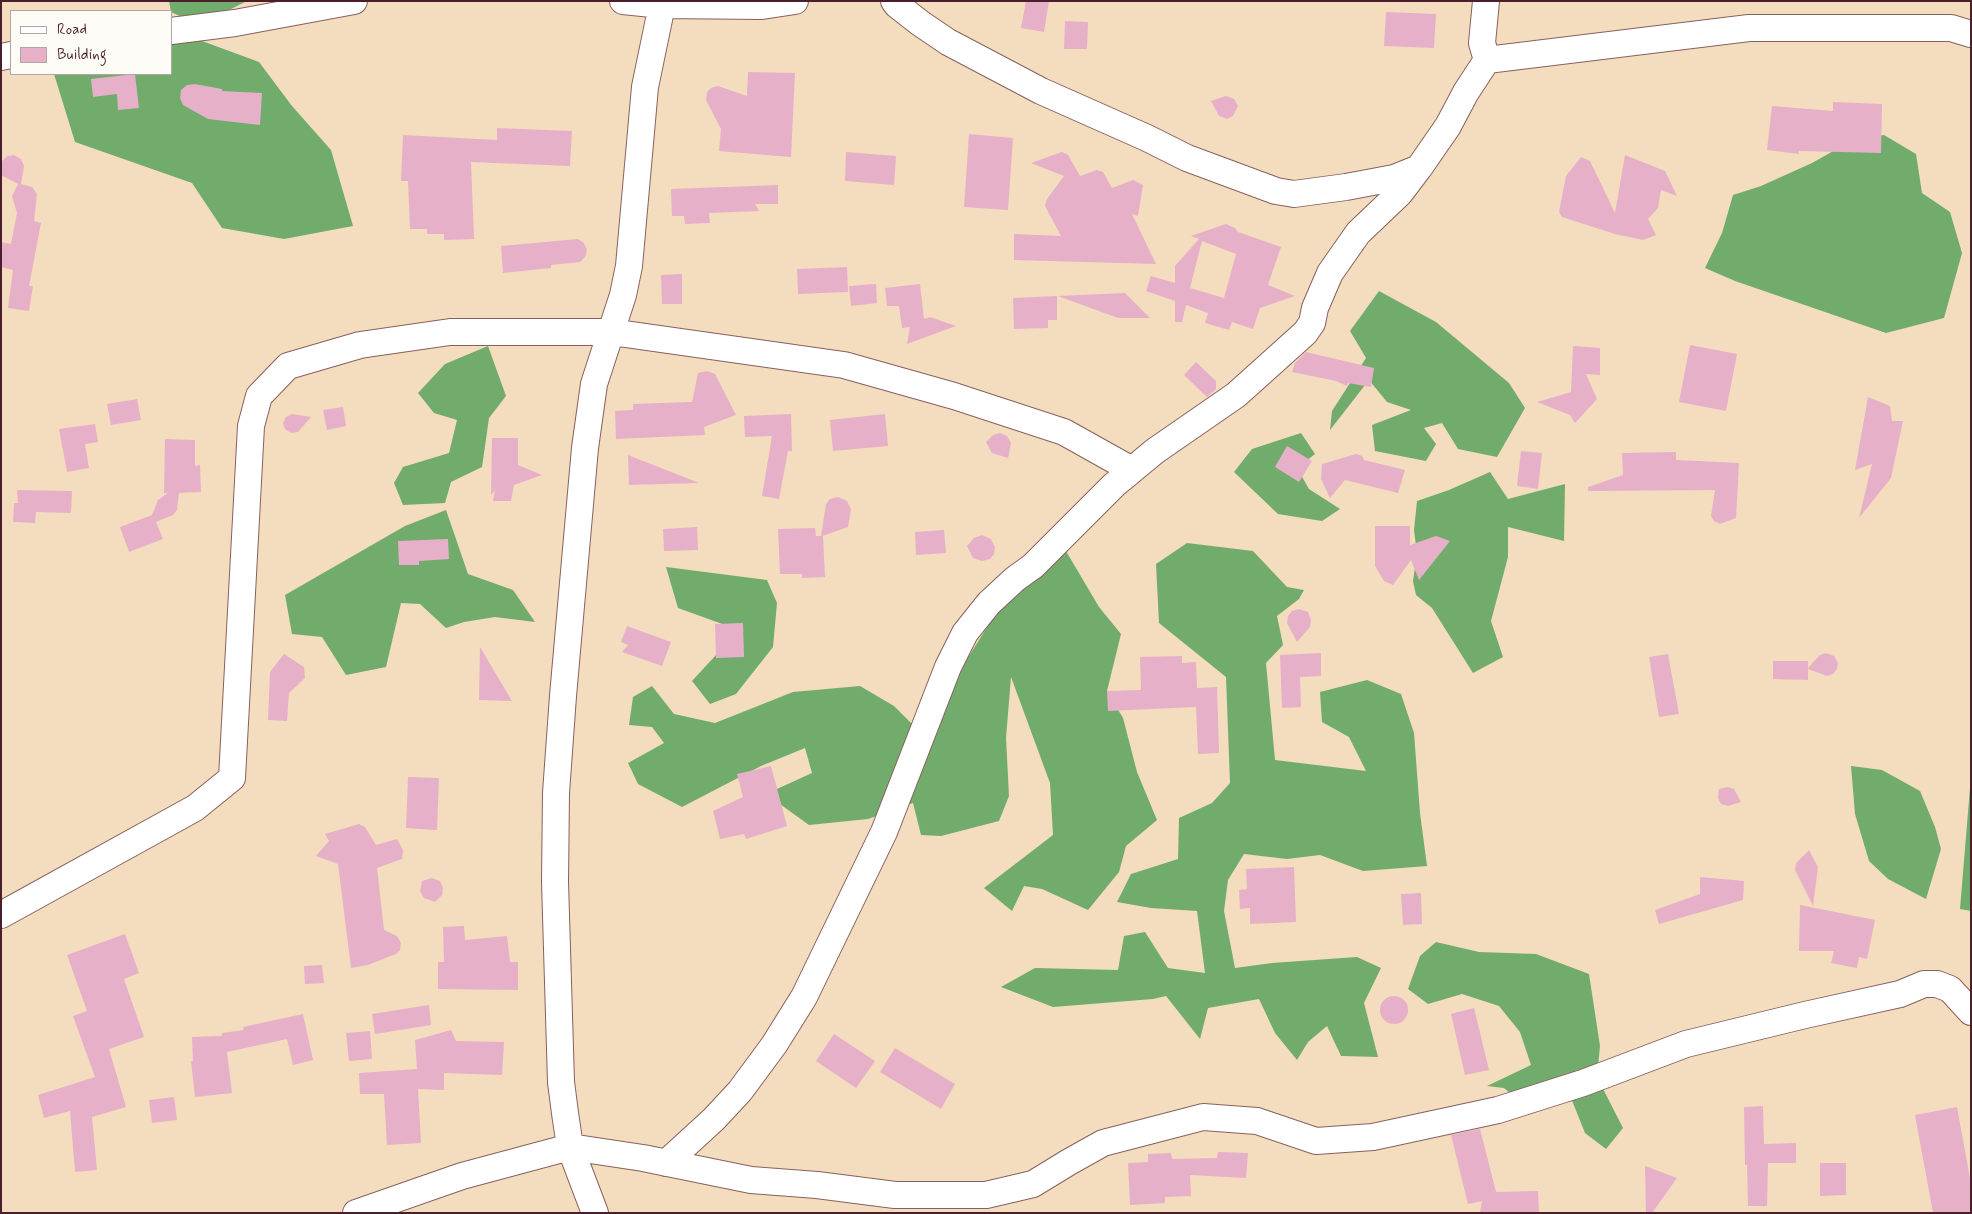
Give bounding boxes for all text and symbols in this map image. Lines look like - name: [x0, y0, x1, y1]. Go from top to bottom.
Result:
- legend: [10, 10, 172, 75]
- text: Road: [57, 20, 87, 40]
- text: Building: [57, 45, 107, 65]

